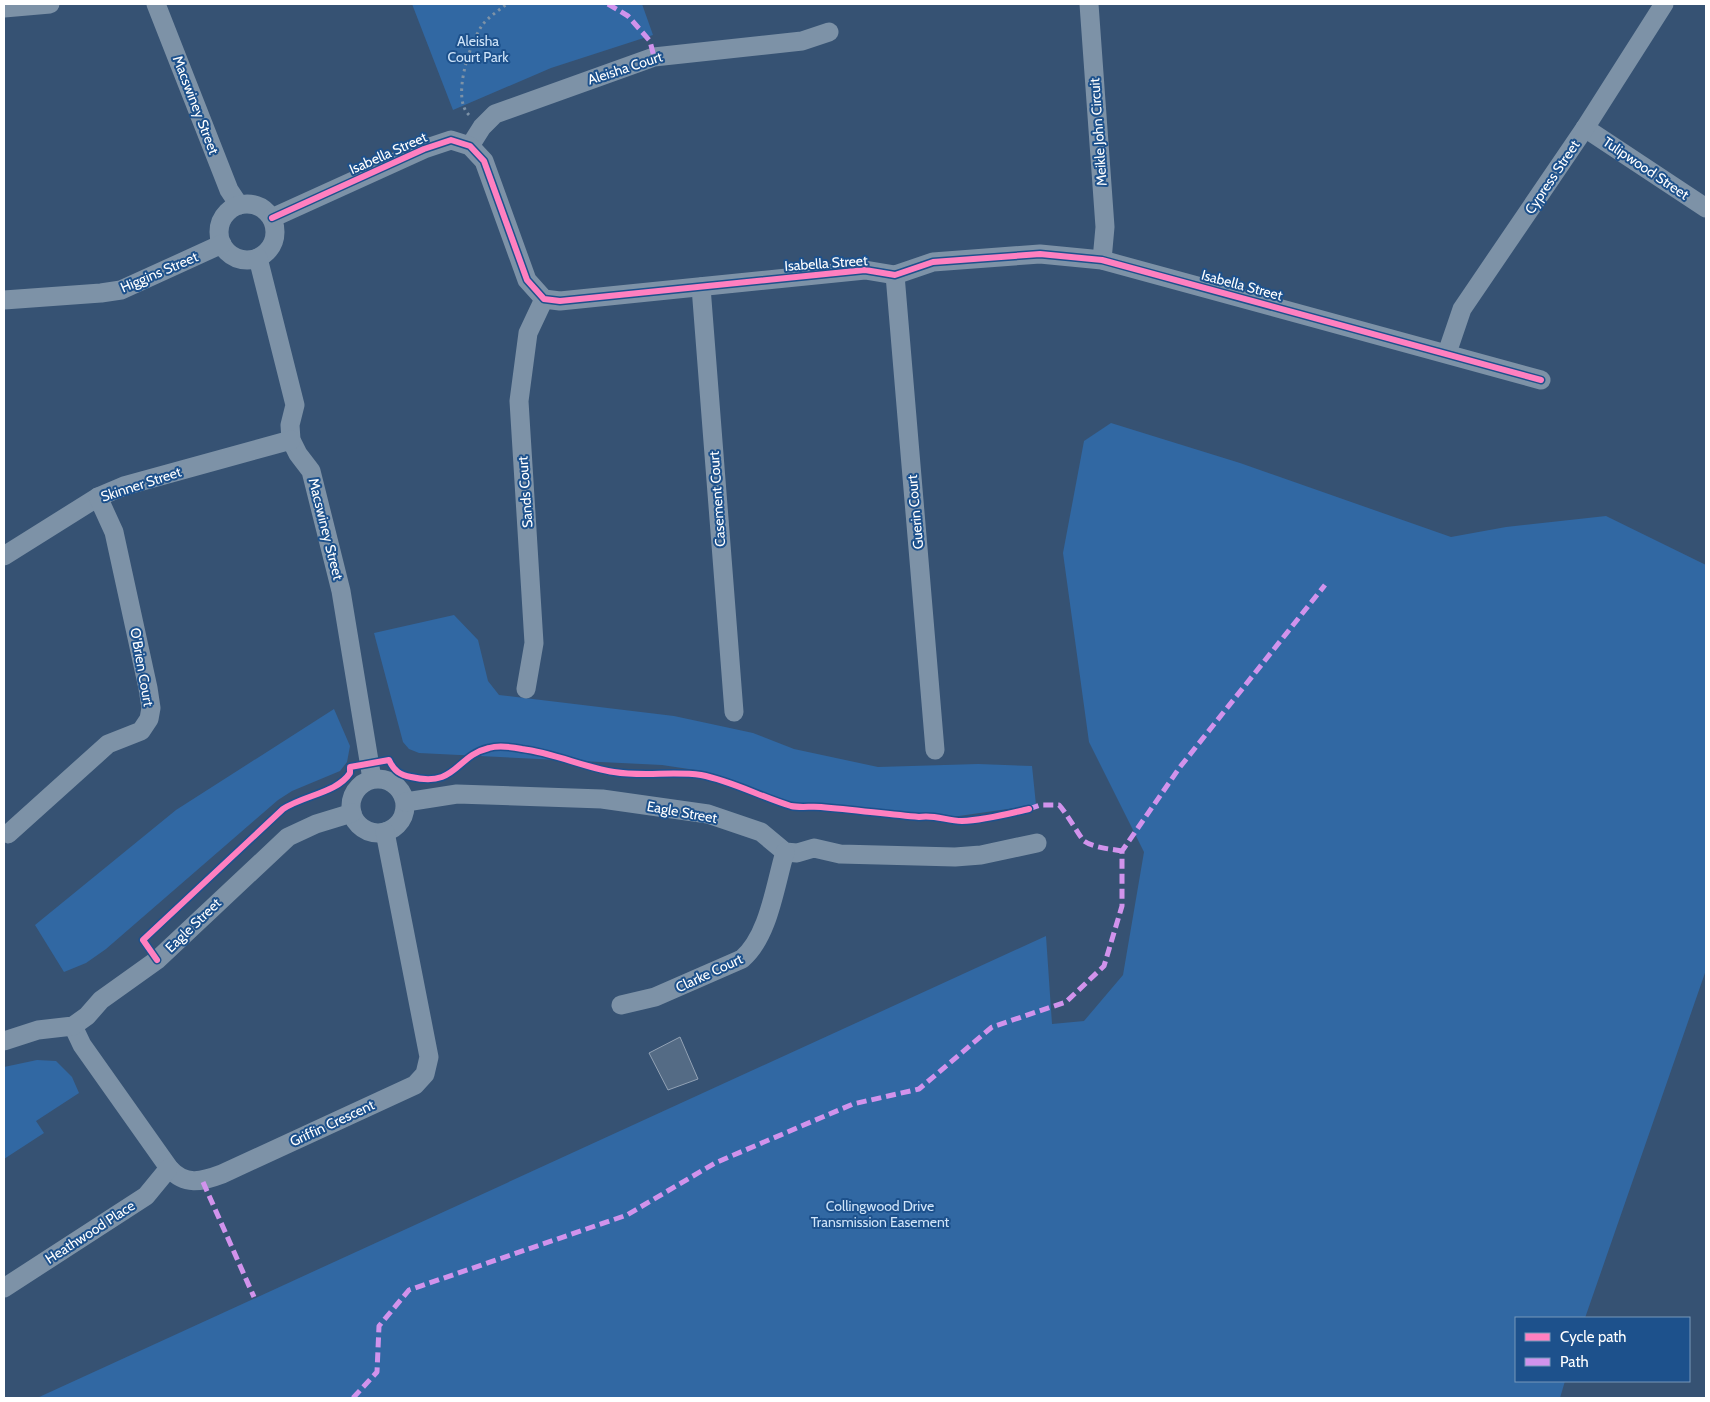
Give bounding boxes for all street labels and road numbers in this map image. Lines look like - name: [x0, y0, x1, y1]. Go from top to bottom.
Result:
- street label: Aleisha Court: [585, 47, 665, 89]
- street label: Macswiney Street: [169, 53, 223, 157]
- street label: Meikle John Circuit: [1085, 77, 1111, 187]
- street label: Isabella Street: [346, 128, 430, 178]
- street label: Tulipwood Street: [1600, 133, 1693, 204]
- street label: Cypress Street: [1521, 136, 1584, 217]
- street label: Higgins Street: [117, 247, 201, 296]
- street label: Isabella Street: [784, 251, 868, 275]
- street label: Isabella Street: [1199, 266, 1285, 305]
- street label: Casement Court: [705, 450, 729, 547]
- street label: Sands Court: [513, 455, 536, 529]
- street label: Skinner Street: [98, 462, 184, 505]
- street label: Guerin Court: [903, 474, 927, 550]
- street label: Macswiney Street: [305, 476, 347, 582]
- street label: O'Brien Court: [126, 626, 158, 708]
- street label: Eagle Street: [645, 797, 719, 827]
- street label: Eagle Street: [161, 894, 225, 956]
- street label: Clarke Court: [673, 950, 746, 996]
- street label: Griffin Crescent: [287, 1095, 378, 1150]
- street label: Heathwood Place: [42, 1196, 138, 1268]

